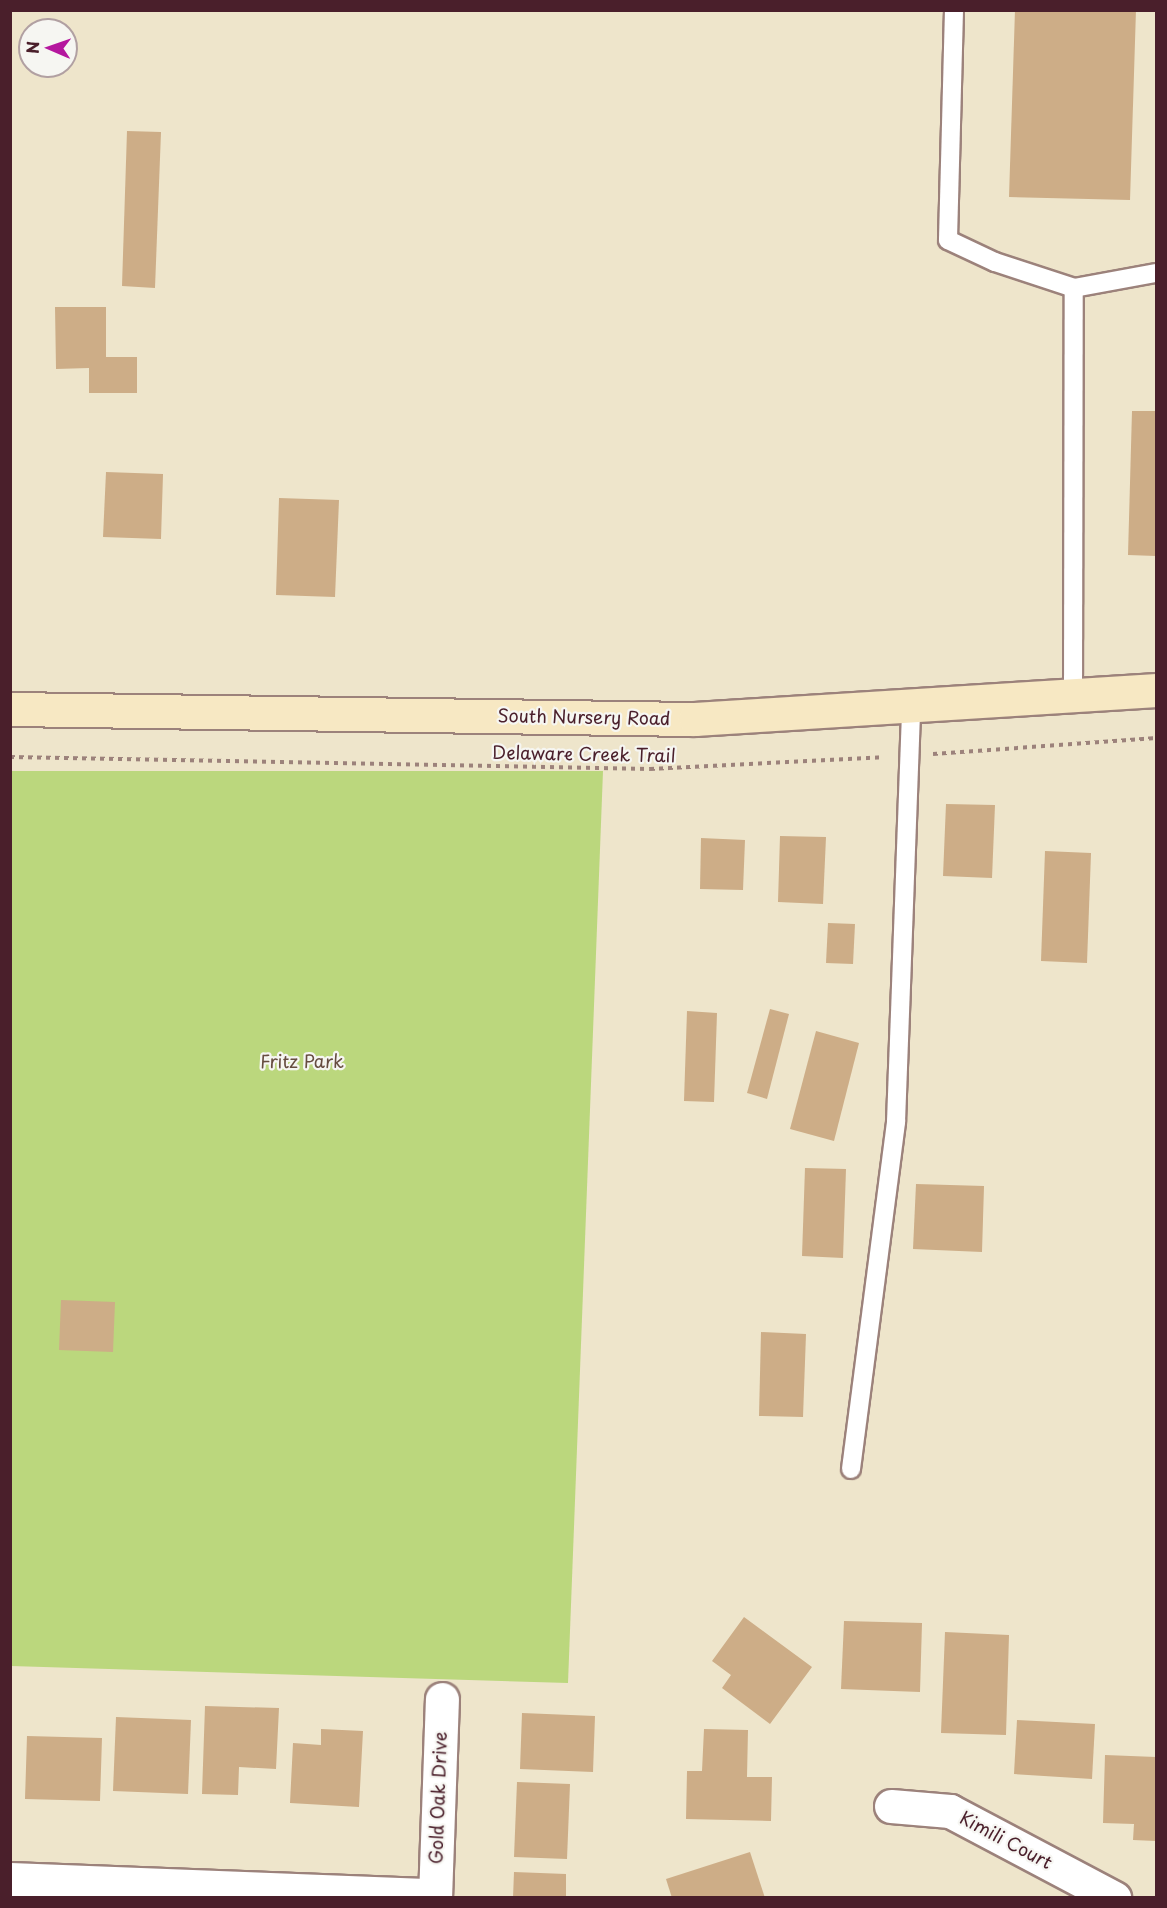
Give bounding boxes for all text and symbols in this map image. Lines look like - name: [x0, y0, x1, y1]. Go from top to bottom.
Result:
- north arrow: [18, 18, 78, 78]
- text: N: [20, 41, 44, 54]
- street label: South Nursery Road: [497, 705, 671, 729]
- street label: Delaware Creek Trail: [491, 742, 677, 766]
- park label: Fritz Park: [260, 1050, 344, 1072]
- street label: Gold Oak Drive: [425, 1731, 451, 1865]
- street label: Kimili Court: [955, 1806, 1057, 1874]

